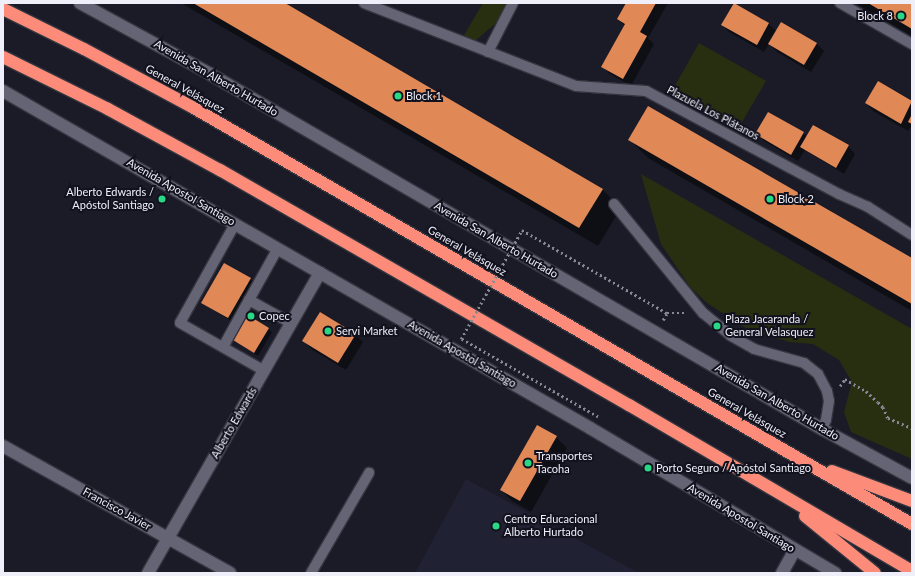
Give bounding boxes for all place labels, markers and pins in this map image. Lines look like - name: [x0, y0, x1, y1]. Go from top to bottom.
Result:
- place label: Block 8: [857, 9, 893, 23]
- marker: Block 8: [896, 11, 906, 21]
- place label: Block 1: [406, 89, 442, 103]
- marker: Block 1: [393, 91, 403, 101]
- place label: Alberto Edwards / Apóstol Santiago: [66, 186, 154, 212]
- place label: Block 2: [778, 192, 814, 206]
- marker: Alberto Edwards / Apóstol Santiago: [157, 194, 167, 204]
- marker: Block 2: [765, 194, 775, 204]
- place label: Copec: [259, 309, 290, 323]
- marker: Copec: [246, 311, 256, 321]
- place label: Plaza Jacaranda / General Velasquez: [725, 313, 814, 339]
- marker: Plaza Jacaranda / General Velasquez: [712, 321, 722, 331]
- place label: Servi Market: [336, 324, 397, 338]
- marker: Servi Market: [323, 326, 333, 336]
- place label: Transportes Tacoha: [536, 450, 592, 476]
- marker: Transportes Tacoha: [523, 458, 533, 468]
- place label: Porto Seguro / Apóstol Santiago: [656, 461, 811, 475]
- marker: Porto Seguro / Apóstol Santiago: [643, 463, 653, 473]
- place label: Centro Educacional Alberto Hurtado: [504, 513, 597, 539]
- marker: Centro Educacional Alberto Hurtado: [491, 521, 501, 531]

